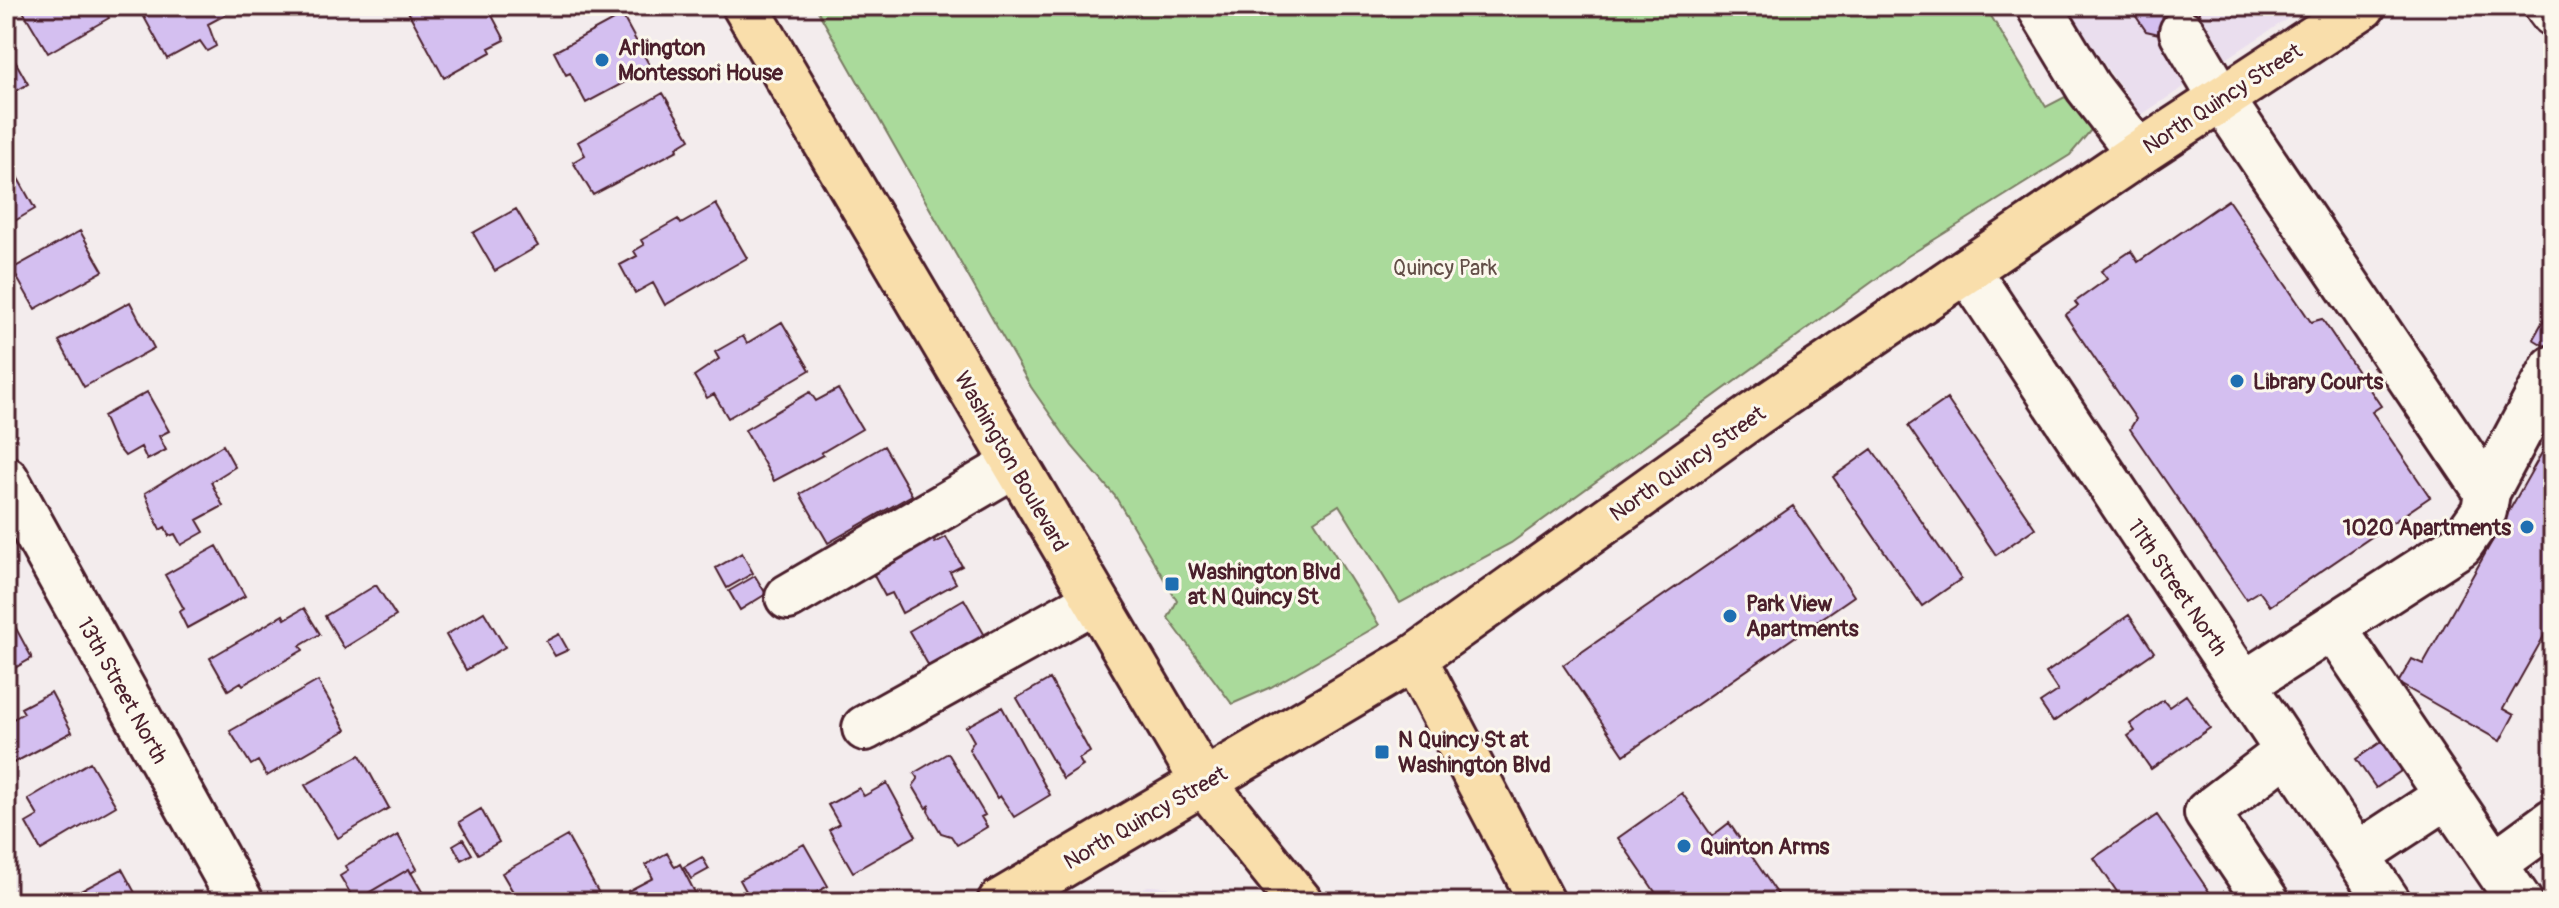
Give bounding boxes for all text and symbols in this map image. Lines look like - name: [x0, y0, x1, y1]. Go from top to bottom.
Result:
- place label: Arlington Montessori House: [618, 34, 784, 87]
- street label: North Quincy Street: [2138, 37, 2308, 161]
- marker: Arlington Montessori House: [593, 51, 611, 69]
- park label: Quincy Park: [1393, 254, 1497, 282]
- street label: Washington Boulevard: [948, 366, 1074, 557]
- place label: Library Courts: [2253, 368, 2383, 396]
- marker: Library Courts: [2228, 372, 2246, 390]
- street label: North Quincy Street: [1604, 399, 1771, 528]
- street label: 11th Street North: [2121, 514, 2233, 661]
- place label: 1020 Apartments: [2343, 514, 2511, 542]
- marker: 1020 Apartments: [2518, 518, 2536, 536]
- place label: Washington Blvd at N Quincy St: [1188, 558, 1341, 611]
- marker: Washington Blvd at N Quincy St: [1163, 575, 1181, 593]
- place label: Park View Apartments: [1746, 590, 1859, 643]
- marker: Park View Apartments: [1721, 607, 1739, 625]
- street label: 13th Street North: [70, 612, 174, 769]
- place label: N Quincy St at Washington Blvd: [1398, 726, 1551, 779]
- marker: N Quincy St at Washington Blvd: [1373, 743, 1391, 761]
- street label: North Quincy Street: [1059, 760, 1232, 876]
- place label: Quinton Arms: [1700, 833, 1829, 861]
- marker: Quinton Arms: [1675, 837, 1693, 855]

